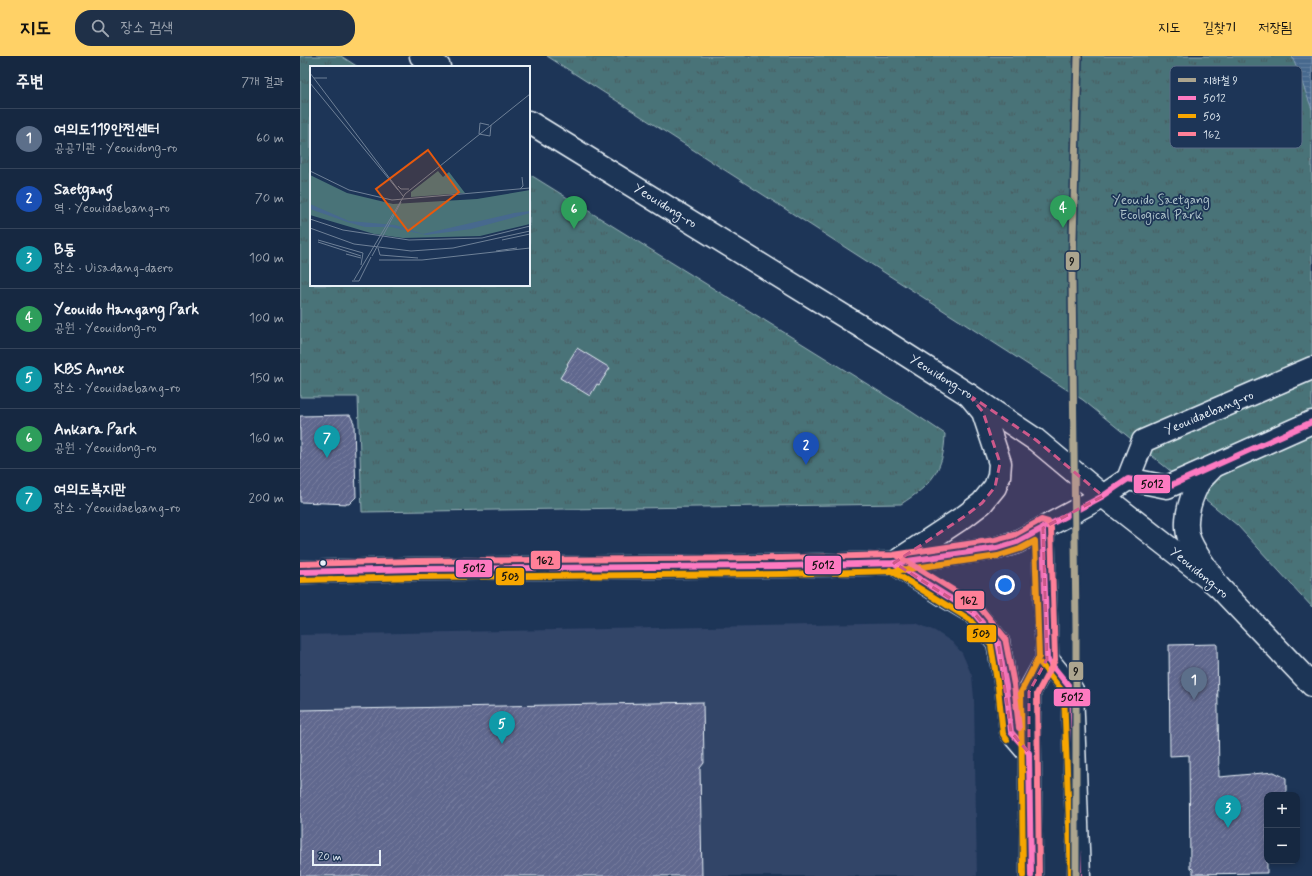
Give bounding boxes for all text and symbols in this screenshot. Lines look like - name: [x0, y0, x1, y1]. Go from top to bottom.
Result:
- search box: [75, 10, 355, 46]
- text: 지도: [20, 16, 51, 41]
- icon: search: [89, 17, 111, 39]
- text: 장소 검색: [121, 18, 173, 38]
- text: 지도: [1158, 19, 1180, 37]
- text: 길찾기: [1202, 19, 1236, 37]
- text: 저장됨: [1258, 19, 1292, 37]
- inset map: [310, 66, 530, 286]
- legend: [1170, 66, 1302, 148]
- text: 주변: [16, 71, 43, 93]
- text: 7개 결과: [241, 74, 284, 91]
- text: 지하철 9: [1203, 74, 1238, 88]
- text: 5012: [1203, 92, 1226, 106]
- text: 503: [1203, 110, 1221, 124]
- text: 여의도119안전센터: [54, 120, 159, 140]
- text: 162: [1203, 128, 1221, 142]
- text: 1: [26, 130, 32, 147]
- text: 60 m: [256, 130, 284, 147]
- text: 공공기관 · Yeouidong-ro: [54, 140, 177, 157]
- text: Saetgang: [54, 180, 113, 200]
- street label: Yeouidong-ro: [630, 180, 700, 233]
- text: 2: [26, 190, 32, 207]
- text: 70 m: [255, 190, 284, 207]
- park label: Yeouido Saetgang Ecological Park: [1112, 192, 1210, 225]
- pin: 4: [1050, 195, 1076, 228]
- pin: 6: [561, 196, 587, 229]
- text: 역 · Yeouidaebang-ro: [54, 200, 170, 217]
- text: B동: [54, 240, 76, 260]
- text: 3: [26, 250, 32, 267]
- text: 100 m: [249, 250, 284, 267]
- line badge: 9: [1065, 251, 1080, 271]
- text: 9: [1069, 255, 1075, 269]
- text: 장소 · Uisadang-daero: [54, 260, 173, 277]
- text: Yeouido Hangang Park: [54, 300, 199, 320]
- text: 4: [25, 310, 33, 327]
- text: 100 m: [249, 310, 284, 327]
- text: 공원 · Yeouidong-ro: [54, 320, 157, 337]
- street label: Yeouidong-ro: [906, 351, 976, 404]
- text: KBS Annex: [54, 360, 124, 380]
- text: 5: [25, 370, 33, 387]
- text: 150 m: [250, 370, 284, 387]
- text: 장소 · Yeouidaebang-ro: [54, 380, 180, 397]
- street label: Yeouidaebang-ro: [1162, 387, 1256, 439]
- text: Ankara Park: [54, 420, 137, 440]
- pin: 7: [314, 425, 340, 458]
- text: 6: [26, 430, 32, 447]
- text: 160 m: [249, 430, 284, 447]
- pin: 2: [793, 432, 819, 465]
- text: 공원 · Yeouidong-ro: [54, 440, 157, 457]
- line badge: 5012: [1133, 474, 1171, 494]
- text: 5012: [1141, 478, 1164, 492]
- text: 여의도복지관: [54, 480, 126, 500]
- text: 7: [25, 490, 33, 507]
- text: 200 m: [249, 490, 284, 507]
- text: 장소 · Yeouidaebang-ro: [54, 500, 180, 517]
- street label: Yeouidong-ro: [1165, 543, 1232, 603]
- line badge: 162: [530, 550, 561, 570]
- text: 162: [536, 554, 554, 568]
- line badge: 5012: [804, 555, 842, 575]
- unlabelled marker: [318, 558, 328, 568]
- line badge: 5012: [455, 559, 493, 578]
- text: 5012: [812, 559, 835, 573]
- text: 5012: [463, 562, 486, 576]
- line badge: 503: [495, 567, 525, 586]
- text: 503: [501, 570, 519, 584]
- your location: [995, 575, 1015, 595]
- line badge: 162: [954, 590, 985, 610]
- text: 162: [960, 594, 978, 608]
- line badge: 503: [966, 624, 997, 643]
- text: 503: [972, 627, 990, 641]
- line badge: 9: [1068, 661, 1084, 681]
- text: 9: [1073, 665, 1079, 679]
- pin: 1: [1181, 667, 1207, 700]
- line badge: 5012: [1053, 688, 1091, 707]
- text: 5012: [1061, 691, 1084, 705]
- pin: 5: [489, 711, 515, 744]
- map controls: [1264, 792, 1300, 864]
- button: +: [1264, 792, 1300, 828]
- pin: 3: [1215, 795, 1241, 828]
- button: −: [1264, 828, 1300, 864]
- scale bar: [312, 848, 381, 867]
- text: 20 m: [318, 850, 341, 864]

